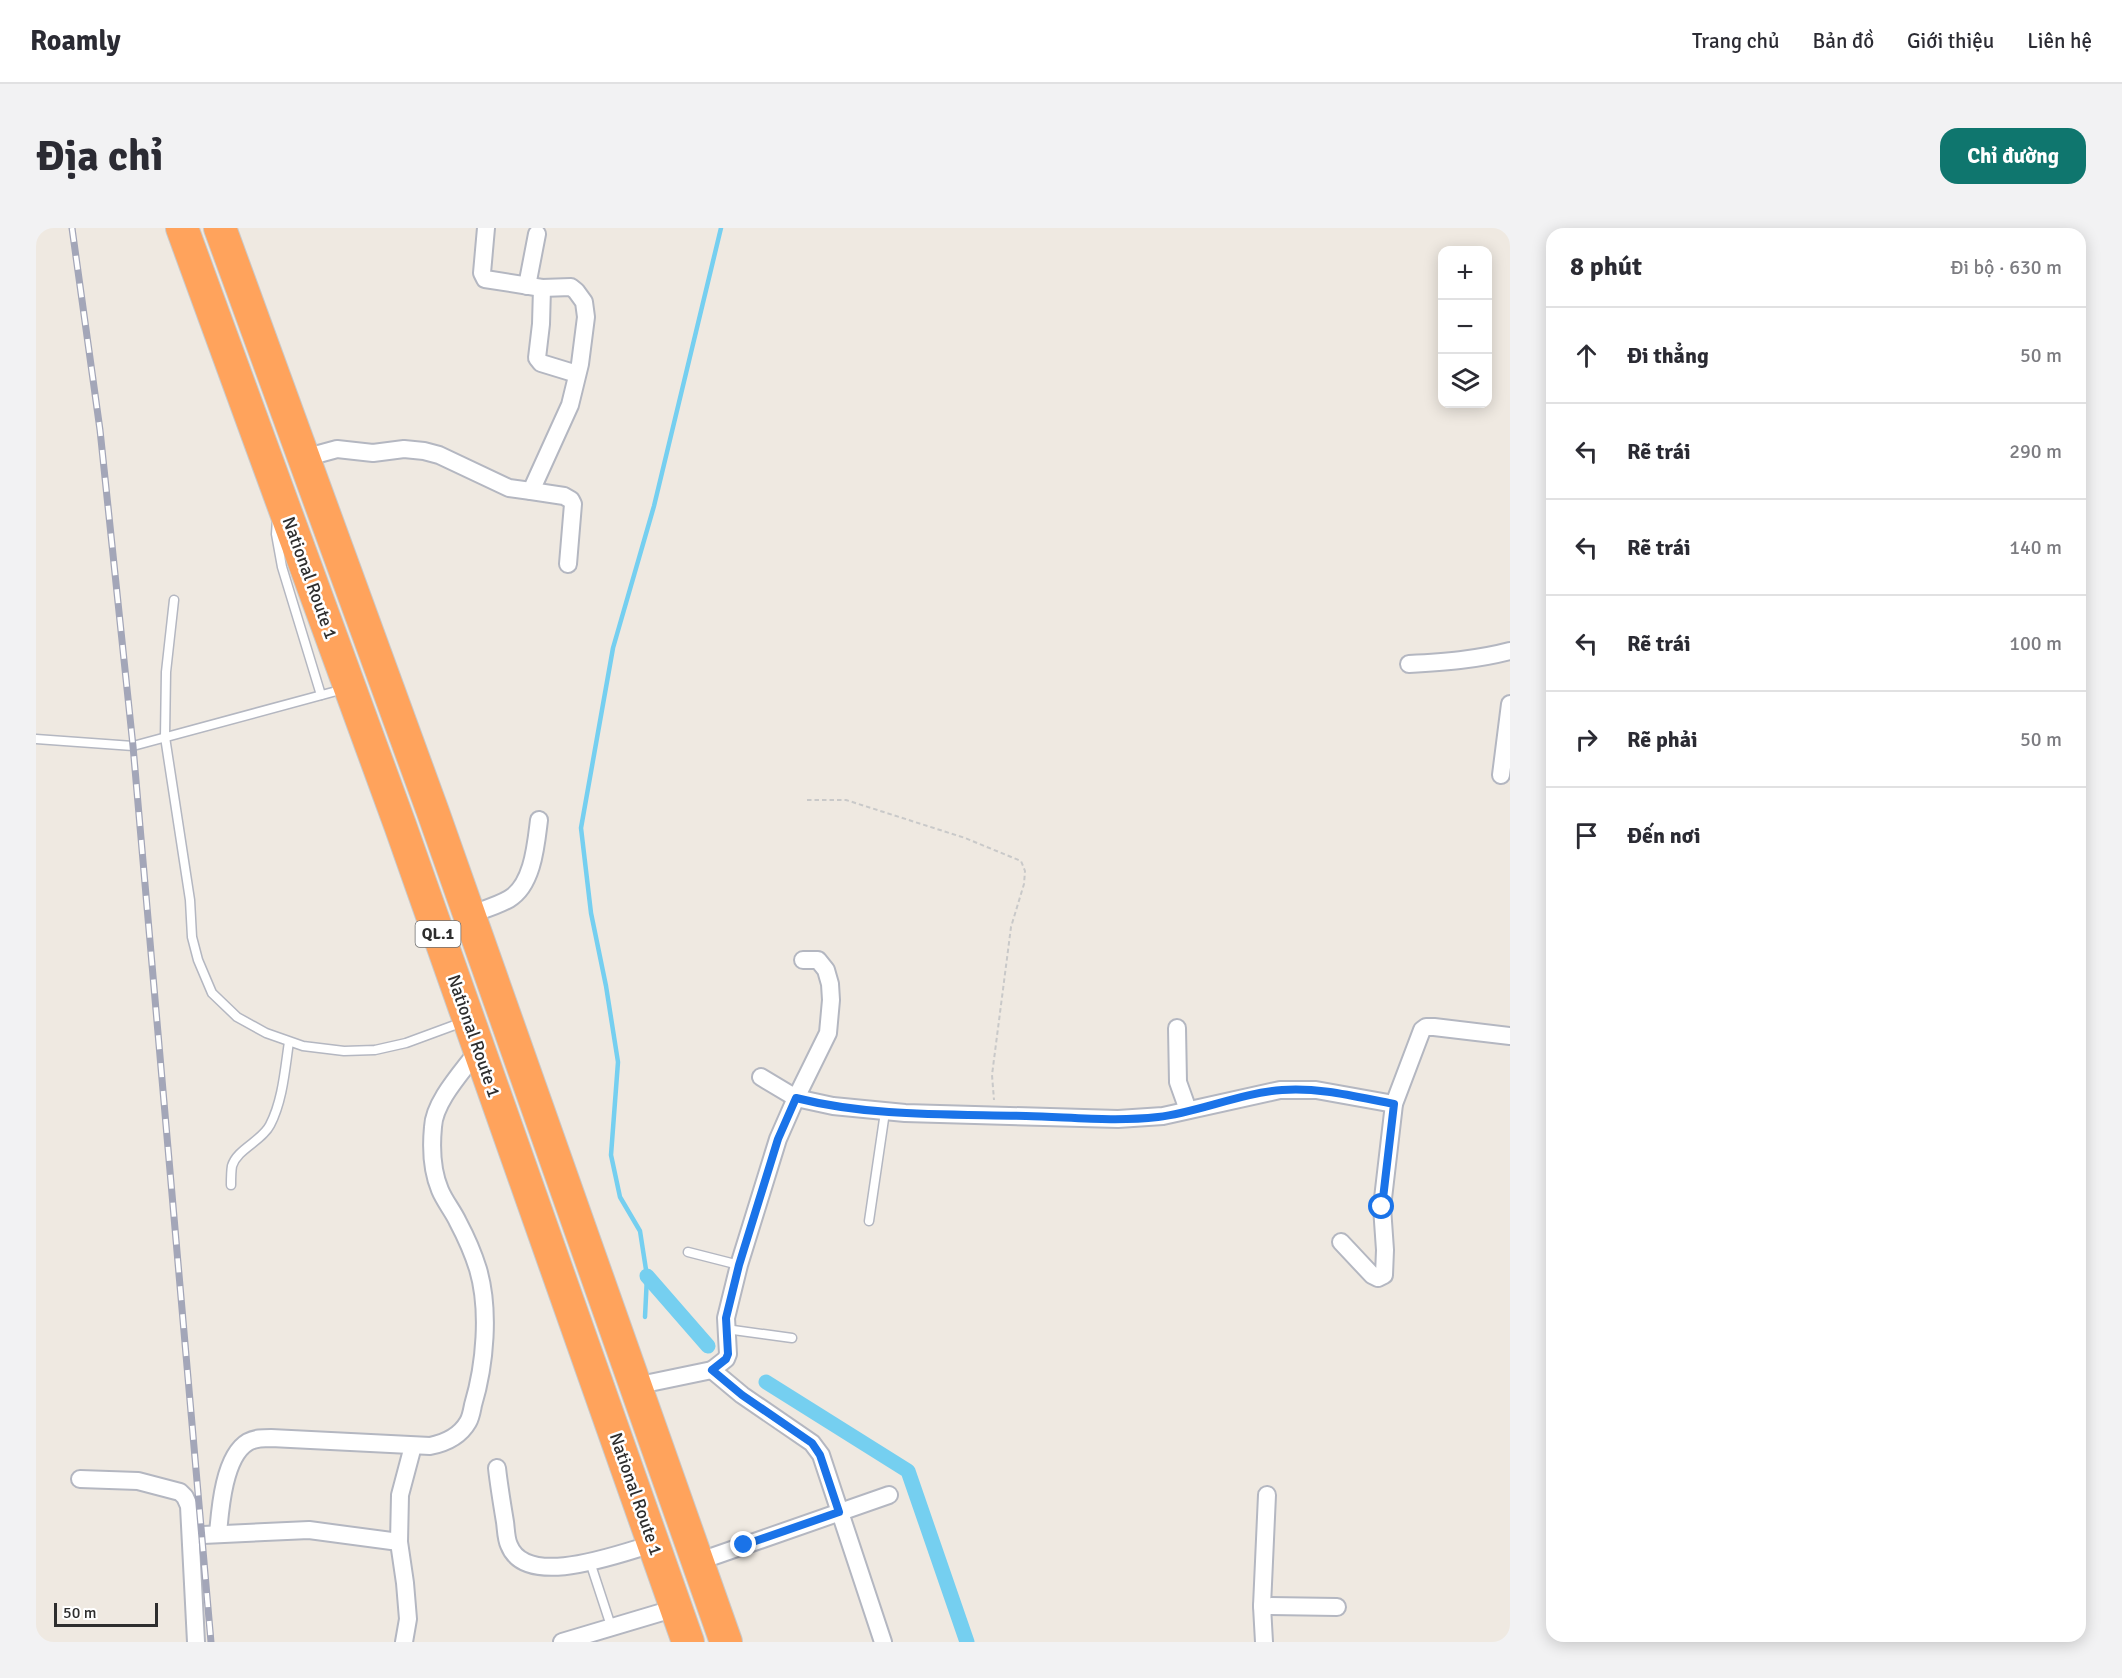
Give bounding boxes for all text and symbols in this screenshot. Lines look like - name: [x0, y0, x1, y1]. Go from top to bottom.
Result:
- text: Roamly: [30, 24, 121, 58]
- text: Trang chủ: [1692, 28, 1780, 54]
- text: Bản đồ: [1813, 28, 1874, 54]
- text: Giới thiệu: [1907, 28, 1994, 54]
- text: Liên hệ: [2027, 28, 2092, 54]
- button: Chỉ đường: [1940, 128, 2086, 184]
- text: Địa chỉ: [36, 131, 163, 182]
- map controls: [1438, 246, 1492, 408]
- button: +: [1438, 246, 1492, 300]
- text: 8 phút: [1570, 251, 1642, 283]
- text: Đi bộ · 630 m: [1950, 255, 2062, 280]
- button: −: [1438, 300, 1492, 354]
- icon: ahead: [1570, 339, 1603, 372]
- text: Đi thẳng: [1627, 342, 1709, 369]
- text: 50 m: [2020, 343, 2062, 368]
- button: layers: [1438, 354, 1492, 408]
- icon: left: [1570, 435, 1603, 468]
- text: Rẽ trái: [1627, 438, 1691, 465]
- text: 290 m: [2009, 439, 2062, 464]
- street label: National Route 1: [278, 514, 342, 642]
- icon: left: [1570, 531, 1603, 564]
- text: Rẽ trái: [1627, 534, 1691, 561]
- text: 140 m: [2009, 535, 2062, 560]
- icon: left: [1570, 627, 1603, 660]
- text: Rẽ trái: [1627, 630, 1691, 657]
- text: 100 m: [2009, 631, 2062, 656]
- icon: right: [1570, 723, 1603, 756]
- text: Rẽ phải: [1627, 726, 1698, 753]
- text: 50 m: [2020, 727, 2062, 752]
- icon: arrive: [1570, 819, 1603, 852]
- text: Đến nơi: [1627, 822, 1701, 849]
- road number: QL.1: [416, 921, 460, 947]
- street label: National Route 1: [443, 972, 505, 1100]
- route start: [1368, 1193, 1394, 1219]
- street label: National Route 1: [605, 1430, 667, 1558]
- route end: [730, 1531, 756, 1557]
- scale bar: [54, 1600, 158, 1628]
- text: 50 m: [63, 1603, 97, 1623]

